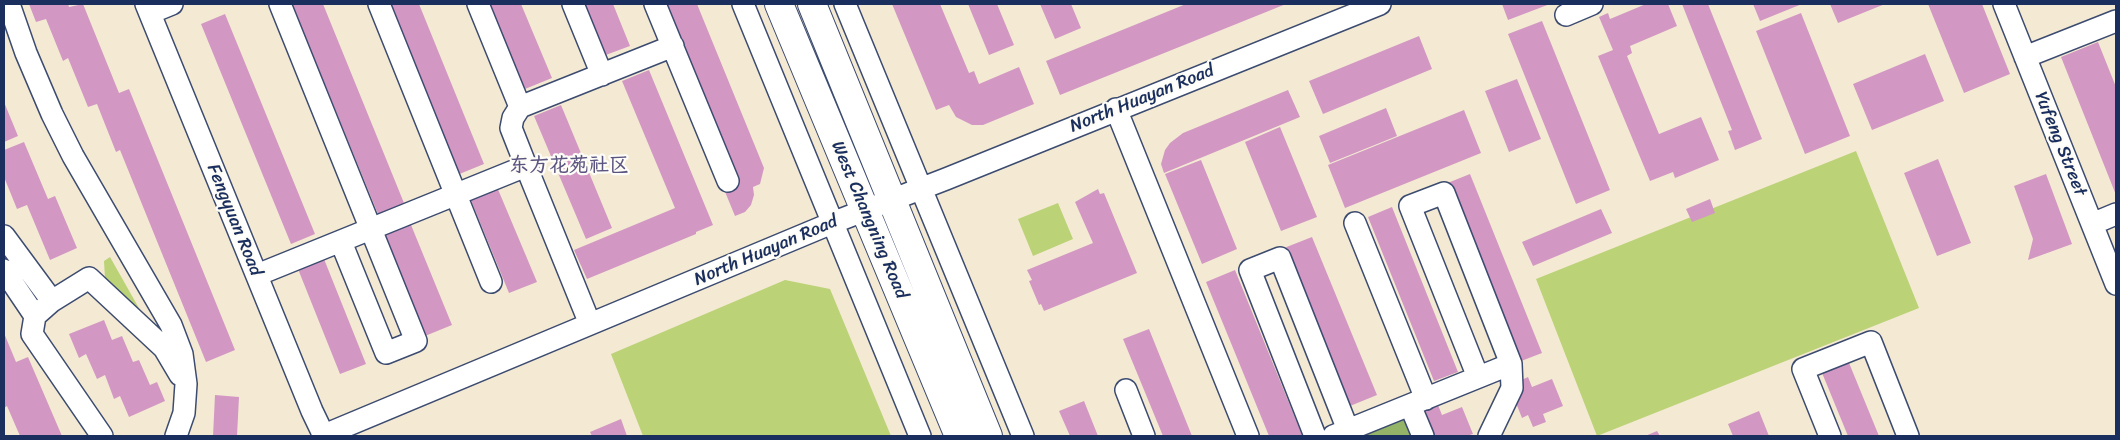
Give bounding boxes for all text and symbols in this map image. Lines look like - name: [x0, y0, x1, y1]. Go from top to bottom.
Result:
- street label: North Huayan Road: [1067, 60, 1217, 138]
- street label: Yufeng Street: [2029, 89, 2091, 199]
- street label: West Changning Road: [826, 138, 912, 302]
- district label: 东方花苑社区: [509, 154, 629, 178]
- street label: Fengyuan Road: [202, 161, 266, 279]
- street label: North Huayan Road: [691, 211, 841, 291]

